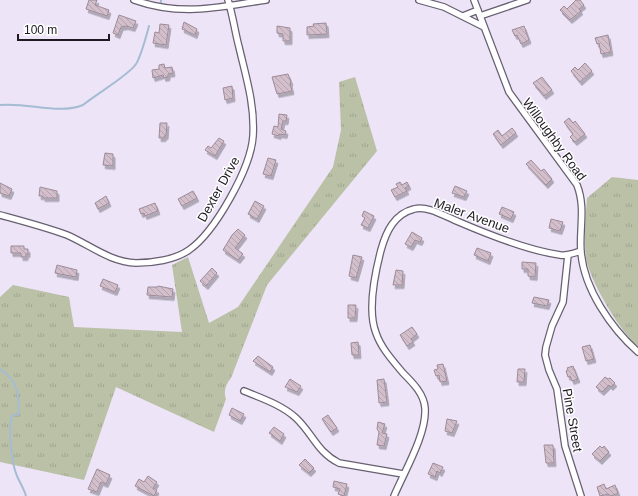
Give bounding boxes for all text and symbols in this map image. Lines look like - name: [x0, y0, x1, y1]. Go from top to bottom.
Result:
- scale bar: [18, 16, 109, 42]
- text: 100 m: [24, 23, 57, 37]
- street label: Willoughby Road: [520, 95, 590, 183]
- street label: Dexter Drive: [194, 154, 243, 224]
- street label: Maler Avenue: [432, 195, 512, 236]
- street label: Pine Street: [560, 387, 586, 453]

